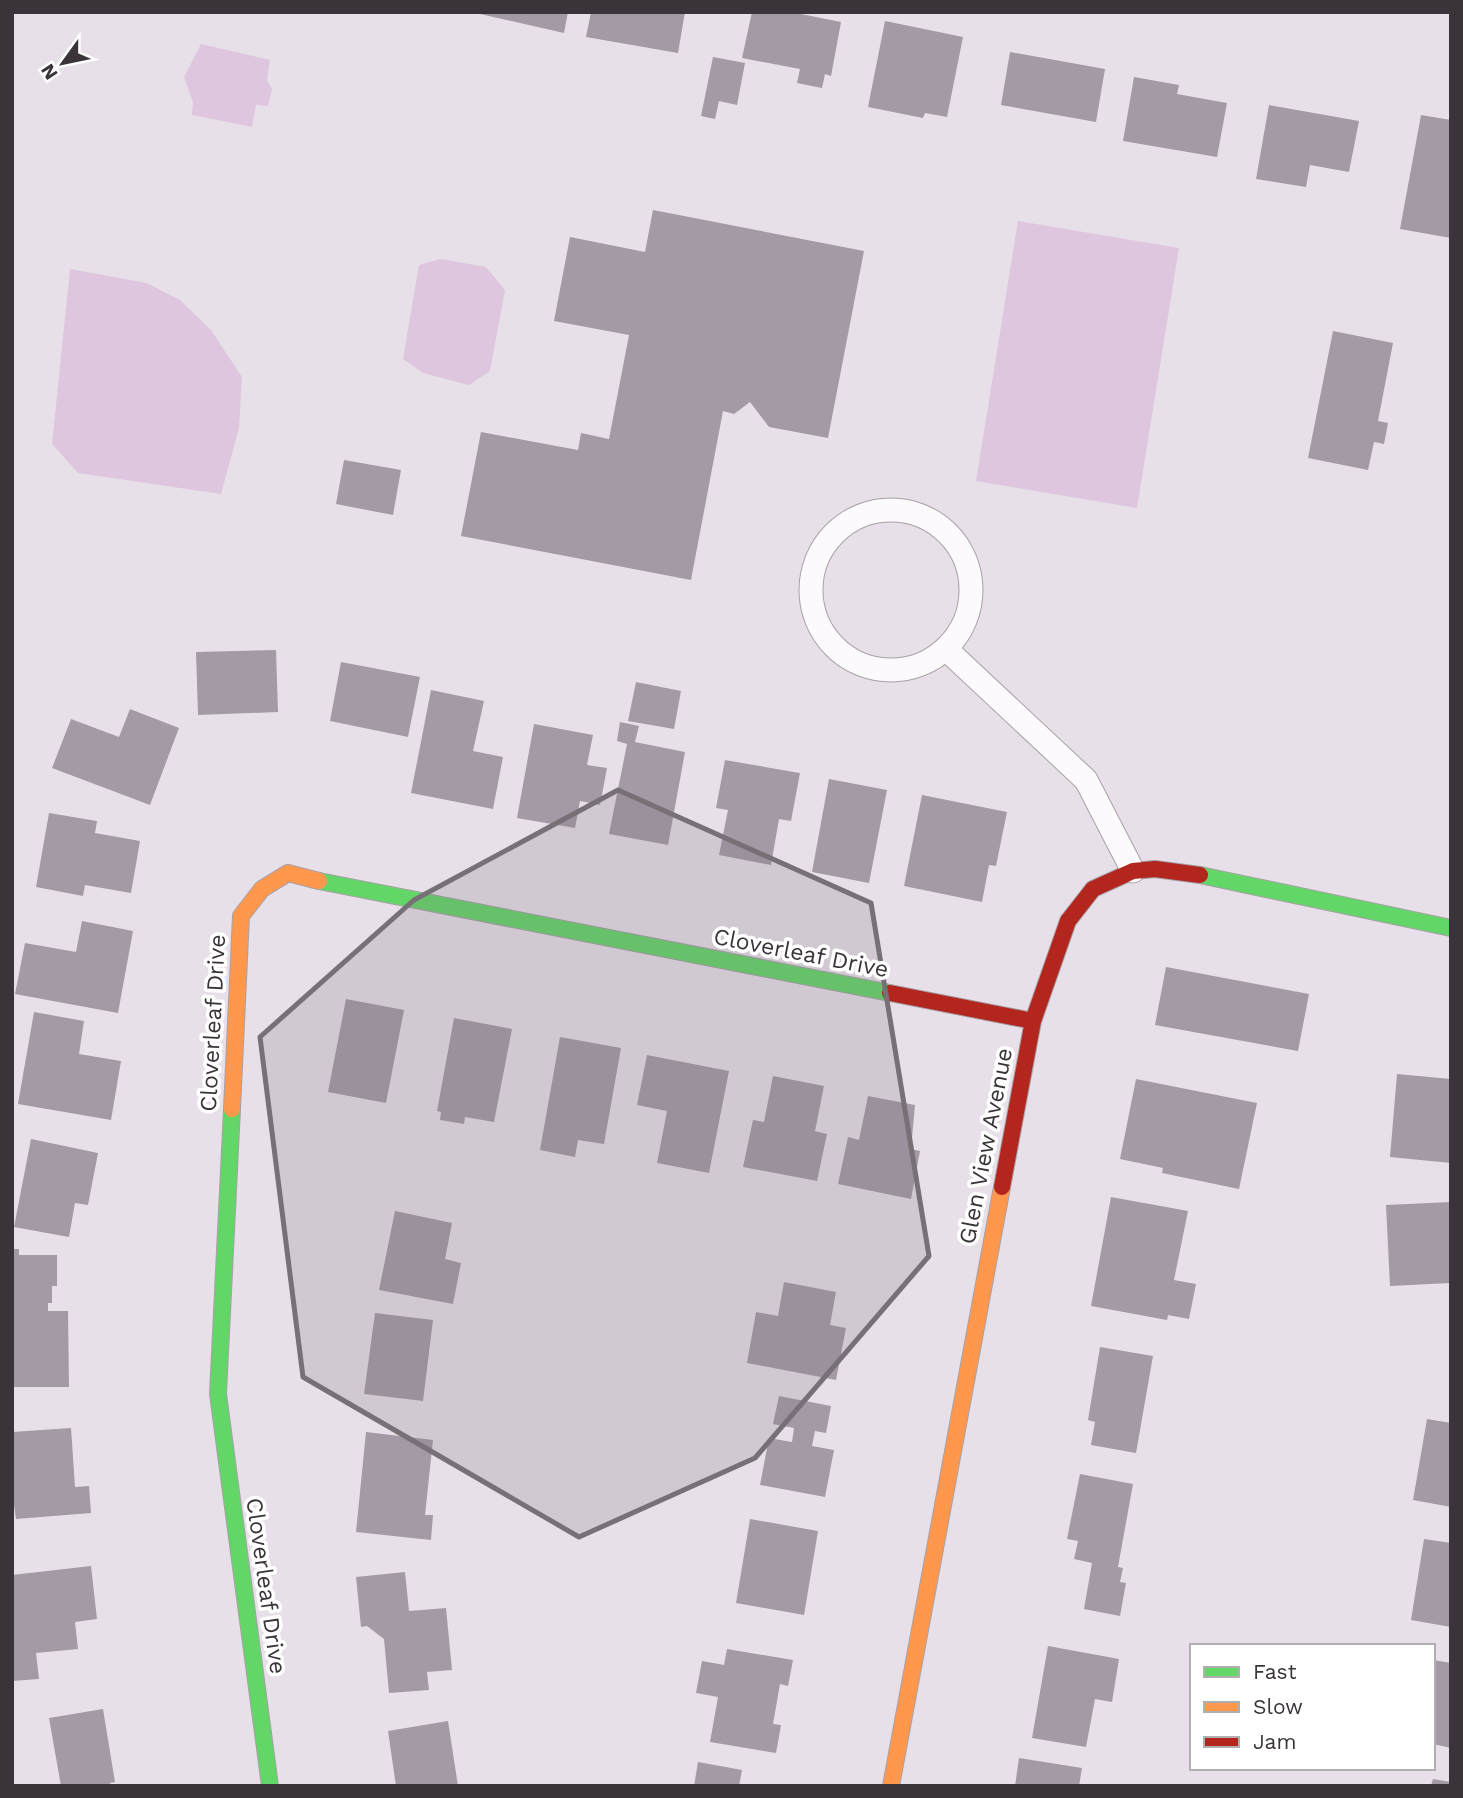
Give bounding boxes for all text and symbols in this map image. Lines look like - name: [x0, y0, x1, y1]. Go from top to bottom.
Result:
- north arrow: [28, 28, 98, 98]
- text: N: [36, 60, 63, 84]
- street label: Cloverleaf Drive: [711, 923, 891, 983]
- street label: Cloverleaf Drive: [195, 934, 231, 1112]
- street label: Glen View Avenue: [954, 1046, 1018, 1246]
- street label: Cloverleaf Drive: [240, 1496, 292, 1676]
- legend: [1190, 1644, 1435, 1770]
- text: Fast: [1253, 1659, 1297, 1684]
- text: Slow: [1253, 1694, 1303, 1719]
- text: Jam: [1253, 1729, 1296, 1754]

